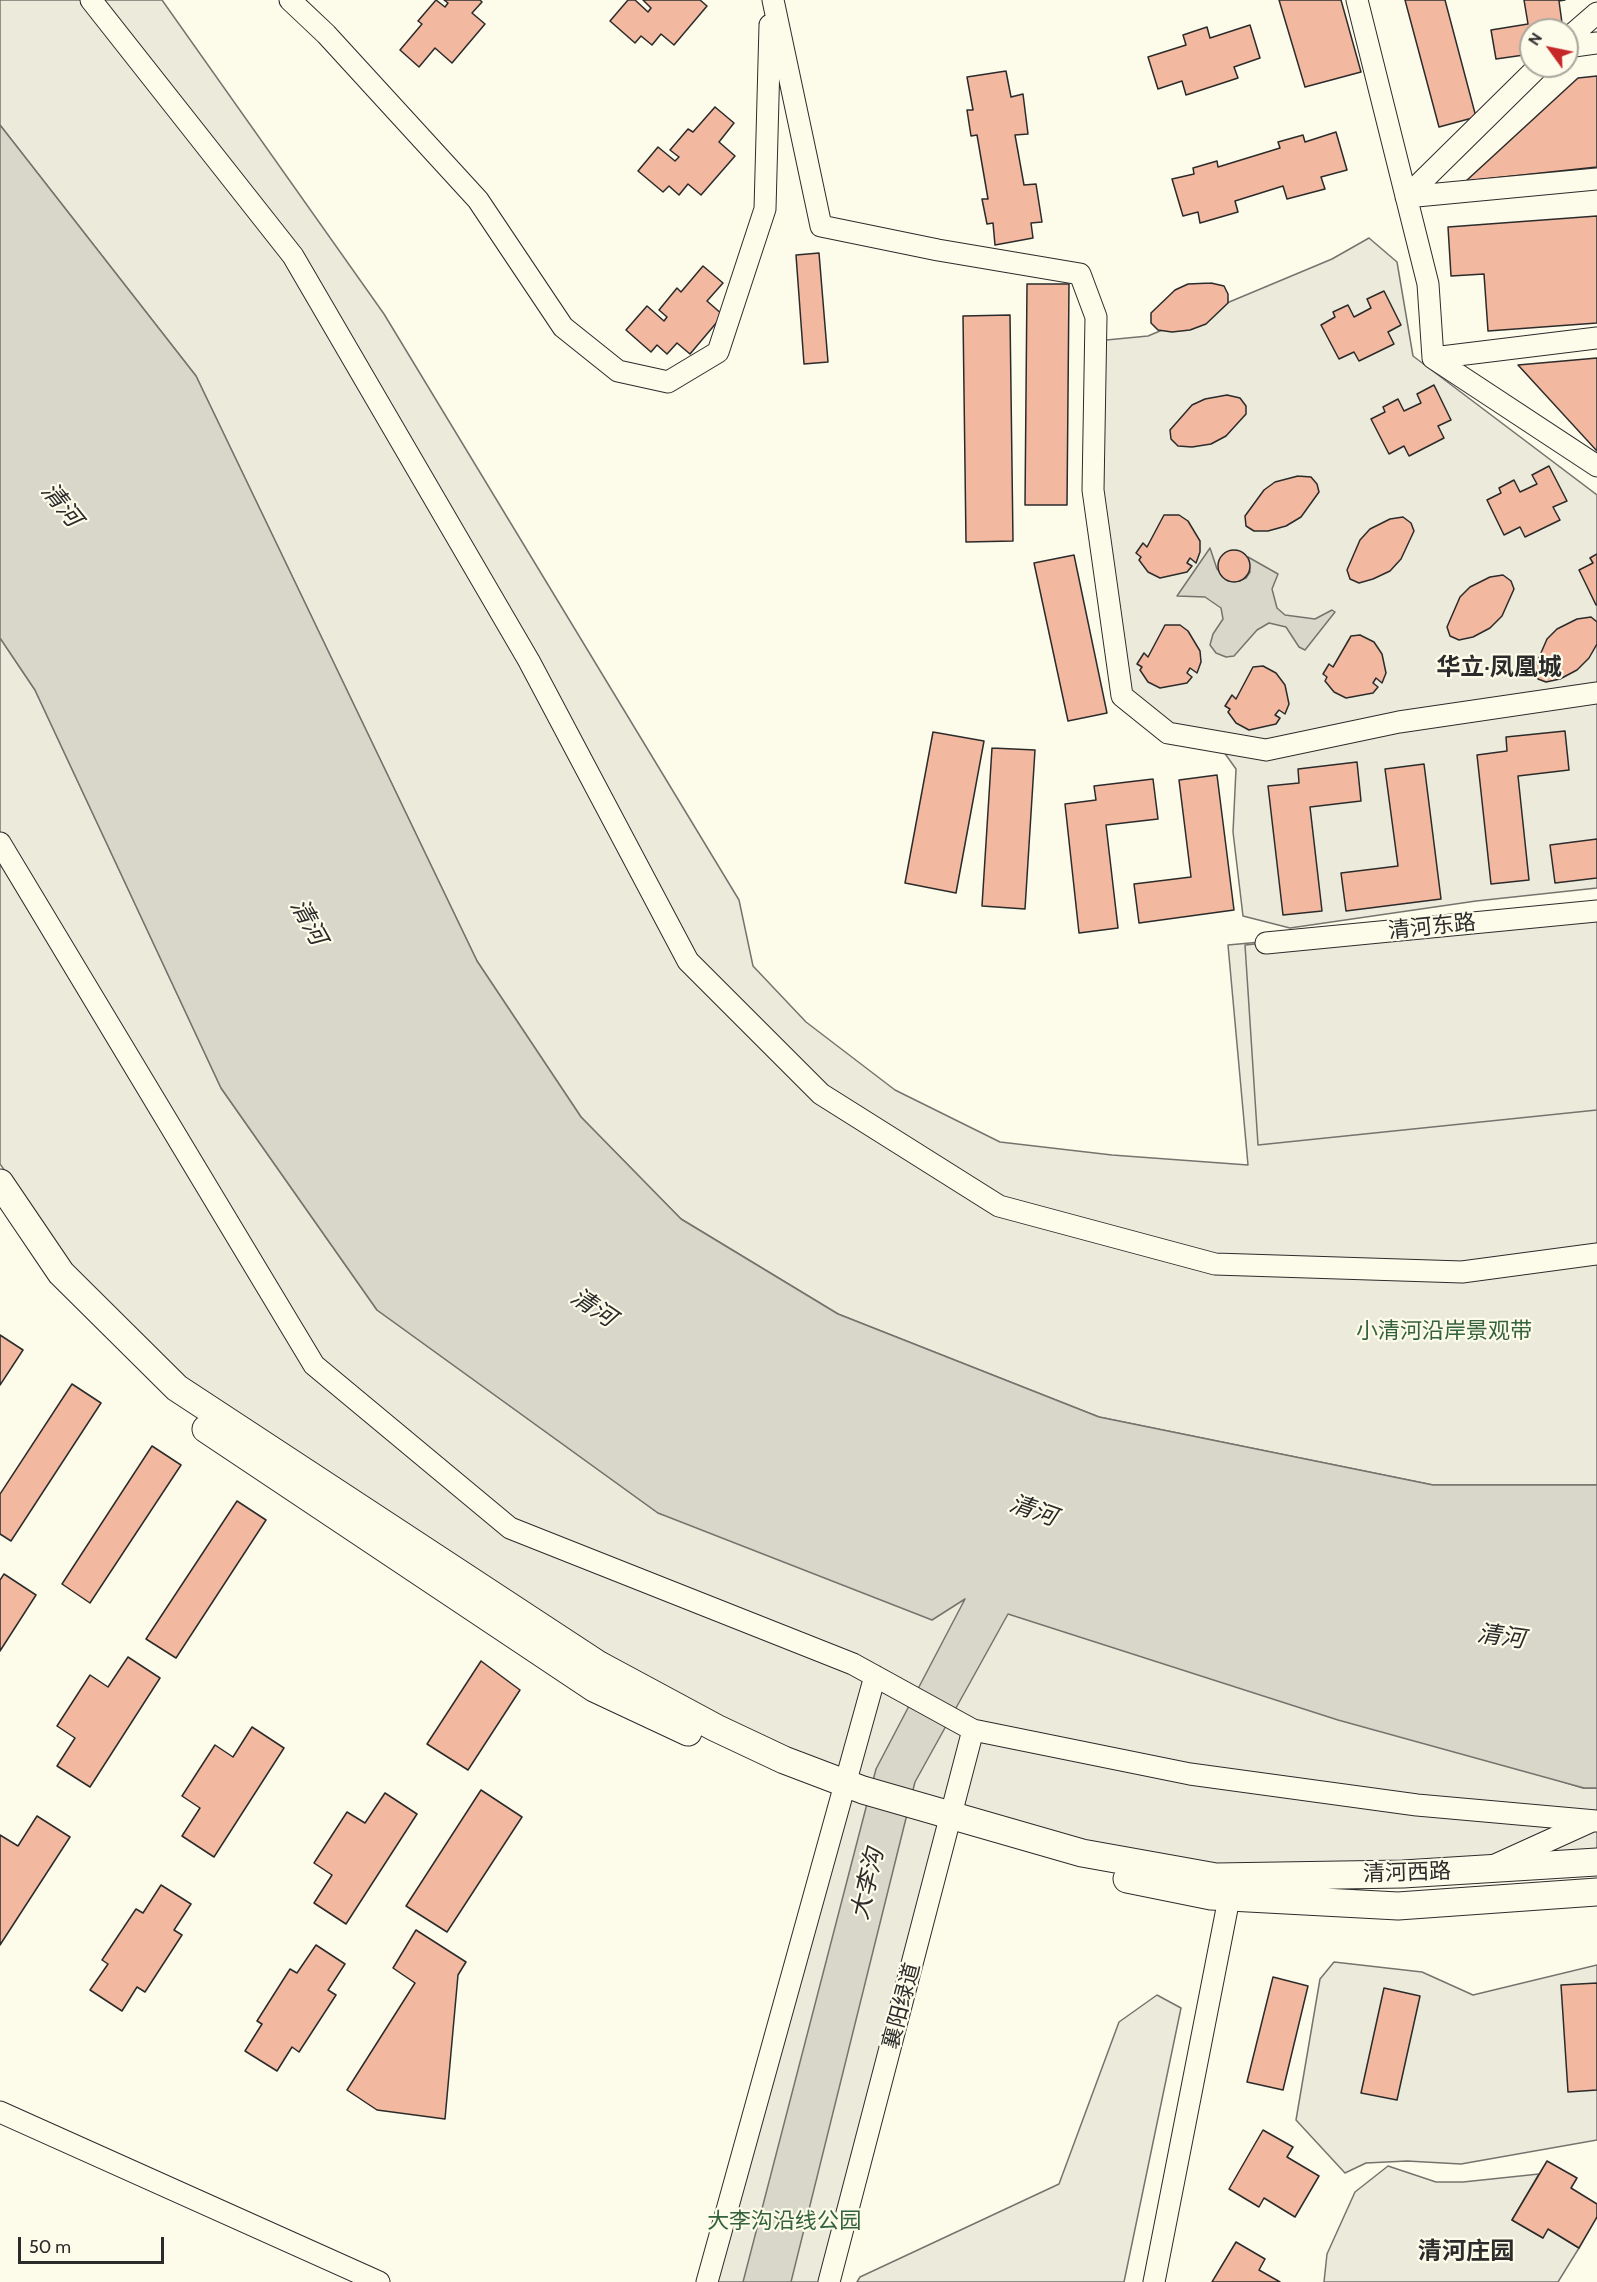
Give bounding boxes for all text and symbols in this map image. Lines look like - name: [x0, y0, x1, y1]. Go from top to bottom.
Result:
- north arrow: [1519, 18, 1579, 78]
- text: N: [1524, 29, 1546, 49]
- water label: 清河: [35, 477, 87, 533]
- district label: 华立·凤凰城: [1436, 654, 1562, 682]
- water label: 清河: [284, 894, 332, 950]
- street label: 清河东路: [1387, 909, 1477, 945]
- water label: 清河: [565, 1283, 621, 1333]
- park label: 小清河沿岸景观带: [1356, 1319, 1532, 1345]
- water label: 清河: [1006, 1490, 1060, 1532]
- water label: 清河: [1475, 1619, 1527, 1655]
- water label: 大李沟: [846, 1846, 890, 1922]
- street label: 清河西路: [1363, 1858, 1451, 1888]
- street label: 襄阳绿道: [878, 1960, 926, 2052]
- park label: 大李沟沿线公园: [707, 2209, 861, 2235]
- scale bar: [21, 2225, 166, 2263]
- text: 50 m: [29, 2236, 71, 2258]
- district label: 清河庄园: [1418, 2238, 1514, 2266]

